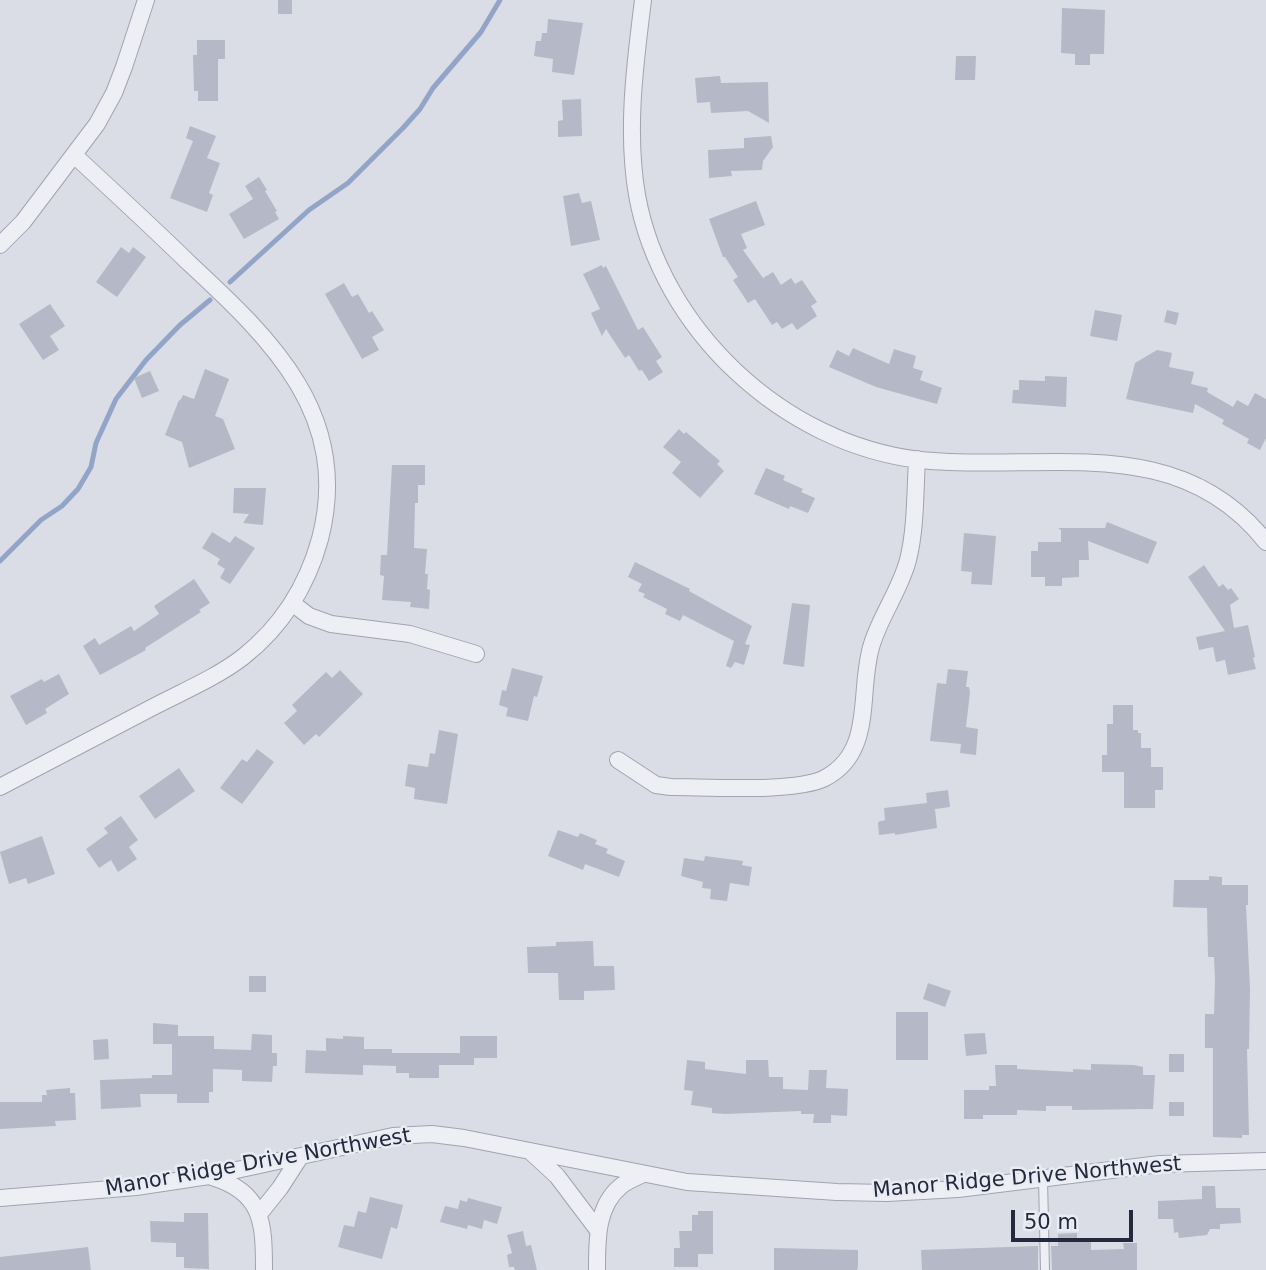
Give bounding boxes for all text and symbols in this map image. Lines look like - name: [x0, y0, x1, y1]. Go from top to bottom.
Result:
- street label: Manor Ridge Drive Northwest: [103, 1124, 413, 1202]
- street label: Manor Ridge Drive Northwest: [872, 1152, 1182, 1204]
- scale bar: [1014, 1196, 1136, 1240]
- text: 50 m: [1024, 1210, 1078, 1234]

